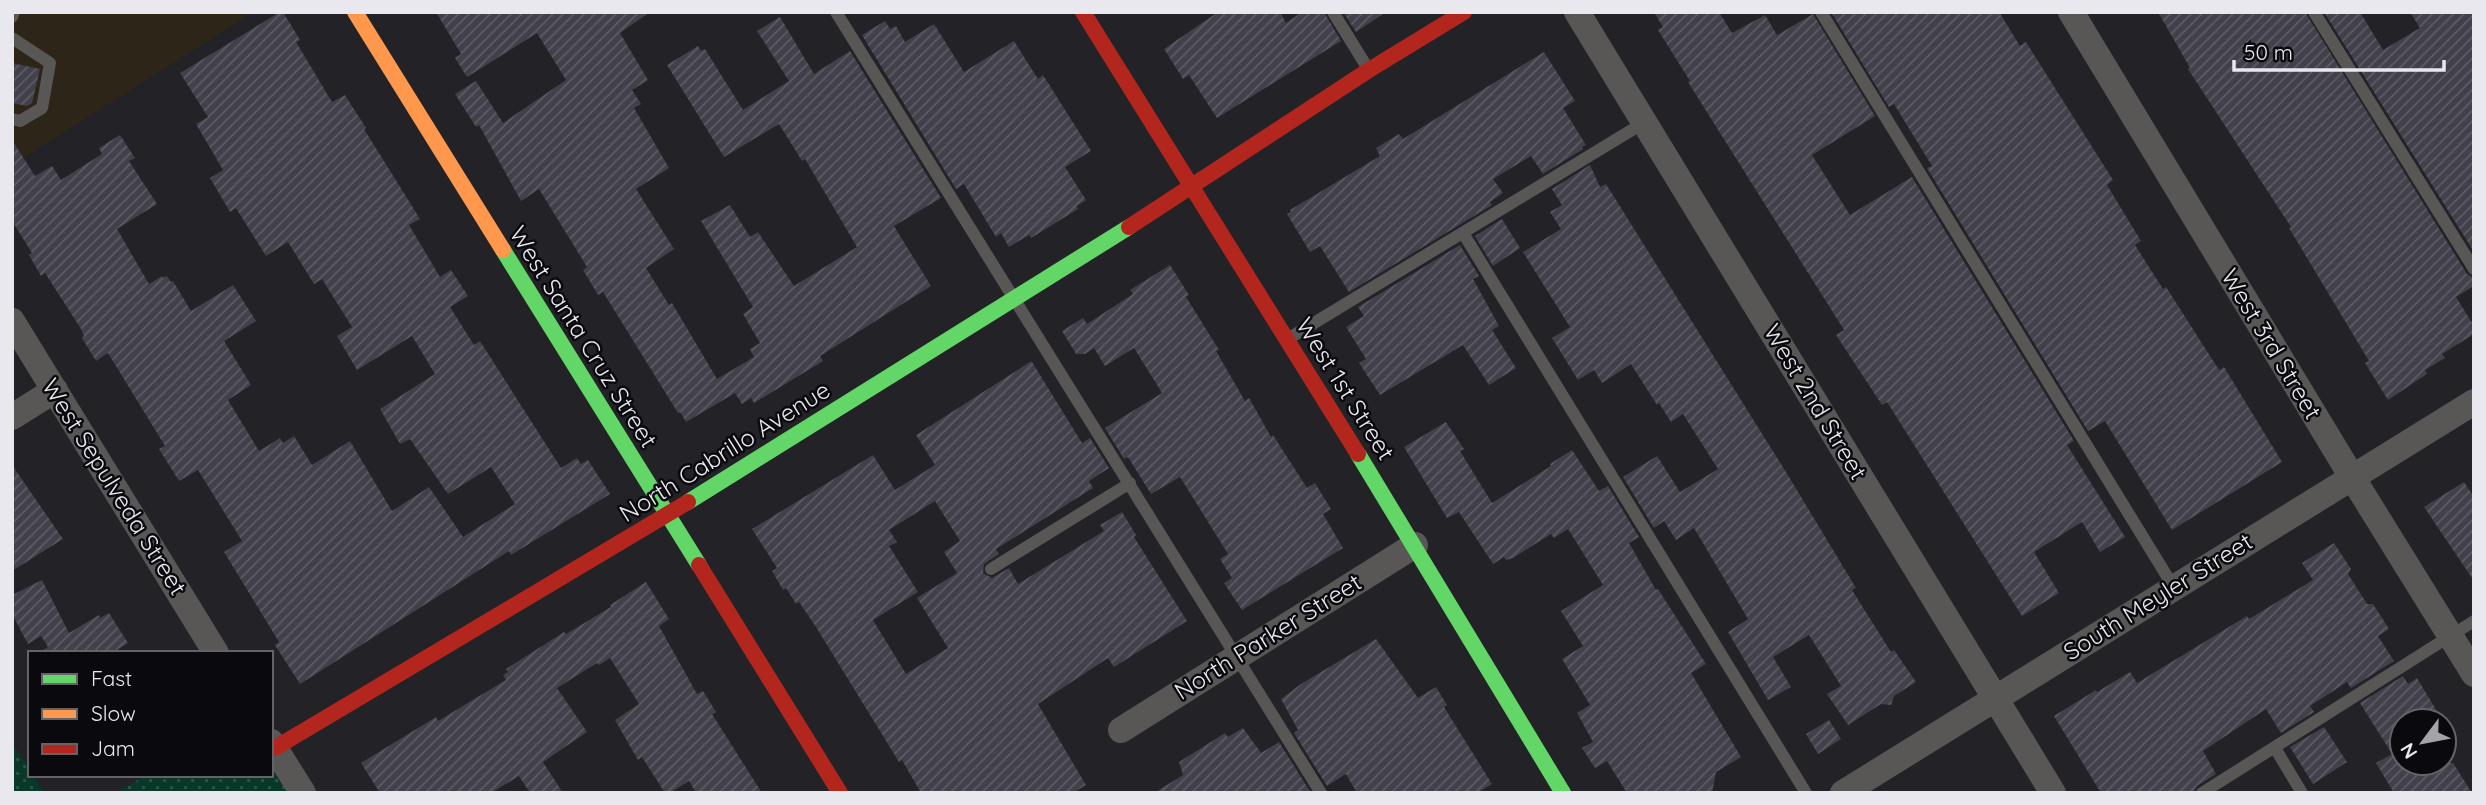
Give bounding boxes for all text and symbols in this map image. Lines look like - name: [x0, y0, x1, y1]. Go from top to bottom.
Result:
- scale bar: [2234, 28, 2444, 72]
- text: 50 m: [2244, 39, 2293, 65]
- street label: West Santa Cruz Street: [503, 220, 664, 453]
- street label: West 3rd Street: [2215, 263, 2329, 424]
- street label: West 1st Street: [1290, 312, 1402, 465]
- street label: West 2nd Street: [1758, 318, 1874, 485]
- street label: West Sepulveda Street: [36, 373, 194, 600]
- street label: North Cabrillo Avenue: [614, 374, 835, 528]
- street label: South Meyler Street: [2057, 526, 2257, 666]
- street label: North Parker Street: [1168, 567, 1366, 706]
- legend: [28, 651, 273, 777]
- text: Fast: [91, 665, 132, 691]
- text: Slow: [91, 700, 136, 726]
- north arrow: [2388, 707, 2458, 777]
- text: Jam: [91, 735, 135, 761]
- text: N: [2395, 739, 2422, 763]

